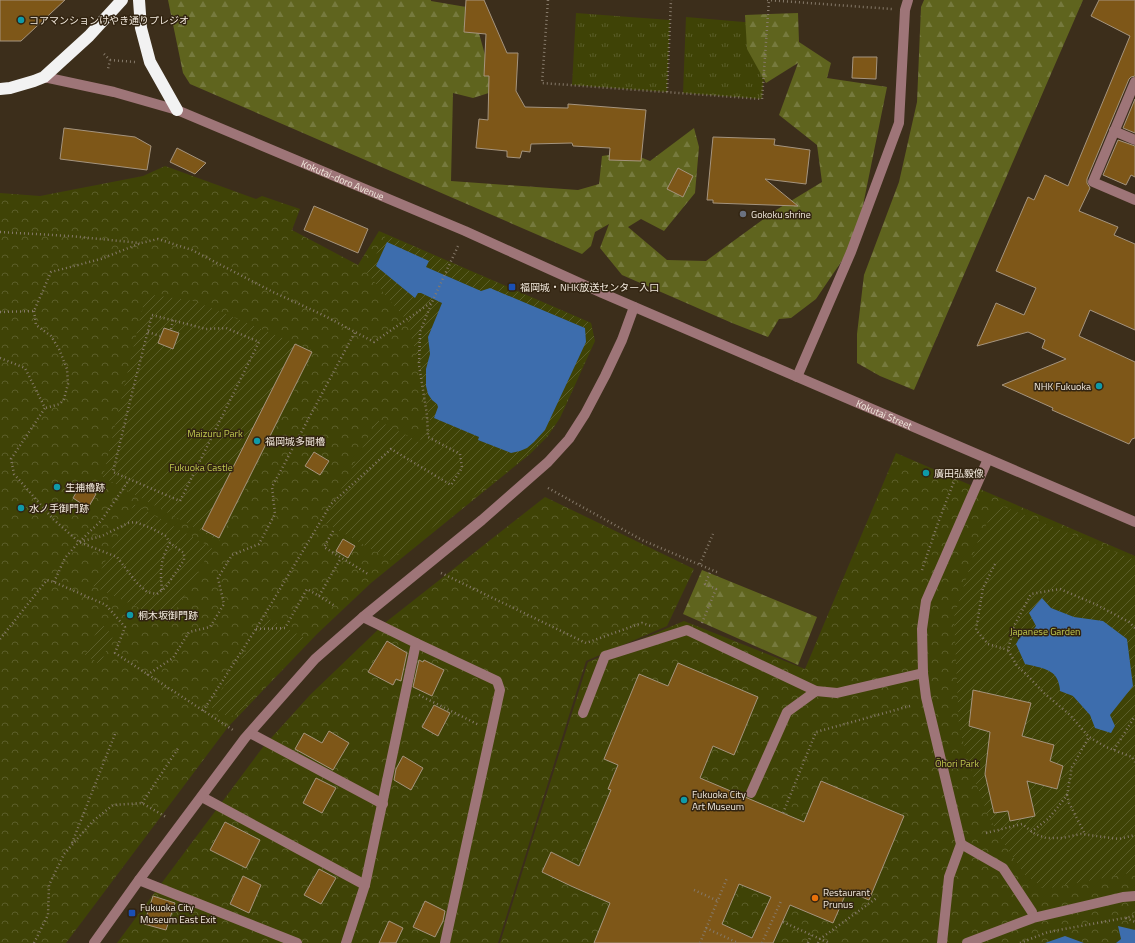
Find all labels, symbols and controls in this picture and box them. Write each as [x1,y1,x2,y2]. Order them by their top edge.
place label: コアマンションけやき通りプレジオ [29,13,189,28]
marker: コアマンションけやき通りプレジオ [16,15,26,25]
street label: Kokutai-doro Avenue [299,156,387,204]
place label: Gokoku shrine [751,207,811,222]
marker: Gokoku shrine [738,209,748,219]
place label: 福岡城・NHK放送センター入口 [520,280,659,295]
marker: 福岡城・NHK放送センター入口 [507,282,517,292]
place label: NHK Fukuoka [1034,379,1091,394]
marker: NHK Fukuoka [1094,381,1104,391]
street label: Kokutai Street [854,396,915,434]
park label: Maizuru Park [187,426,243,441]
place label: 福岡城多聞櫓 [265,434,325,449]
marker: 福岡城多聞櫓 [252,436,262,446]
park label: Fukuoka Castle [169,460,233,475]
place label: 廣田弘毅像 [934,466,984,481]
marker: 廣田弘毅像 [921,468,931,478]
place label: 生捕櫓跡 [65,480,105,495]
marker: 生捕櫓跡 [52,482,62,492]
place label: 水ノ手御門跡 [29,501,89,516]
marker: 水ノ手御門跡 [16,503,26,513]
place label: 桐木坂御門跡 [138,608,198,623]
marker: 桐木坂御門跡 [125,610,135,620]
park label: Japanese Garden [1010,624,1080,639]
park label: Ōhori Park [935,756,979,771]
place label: Fukuoka City Art Museum [692,787,746,814]
marker: Fukuoka City Art Museum [679,795,689,805]
place label: Restaurant Prunus [823,885,870,912]
marker: Restaurant Prunus [810,893,820,903]
place label: Fukuoka City Museum East Exit [140,900,216,927]
marker: Fukuoka City Museum East Exit [127,908,137,918]

